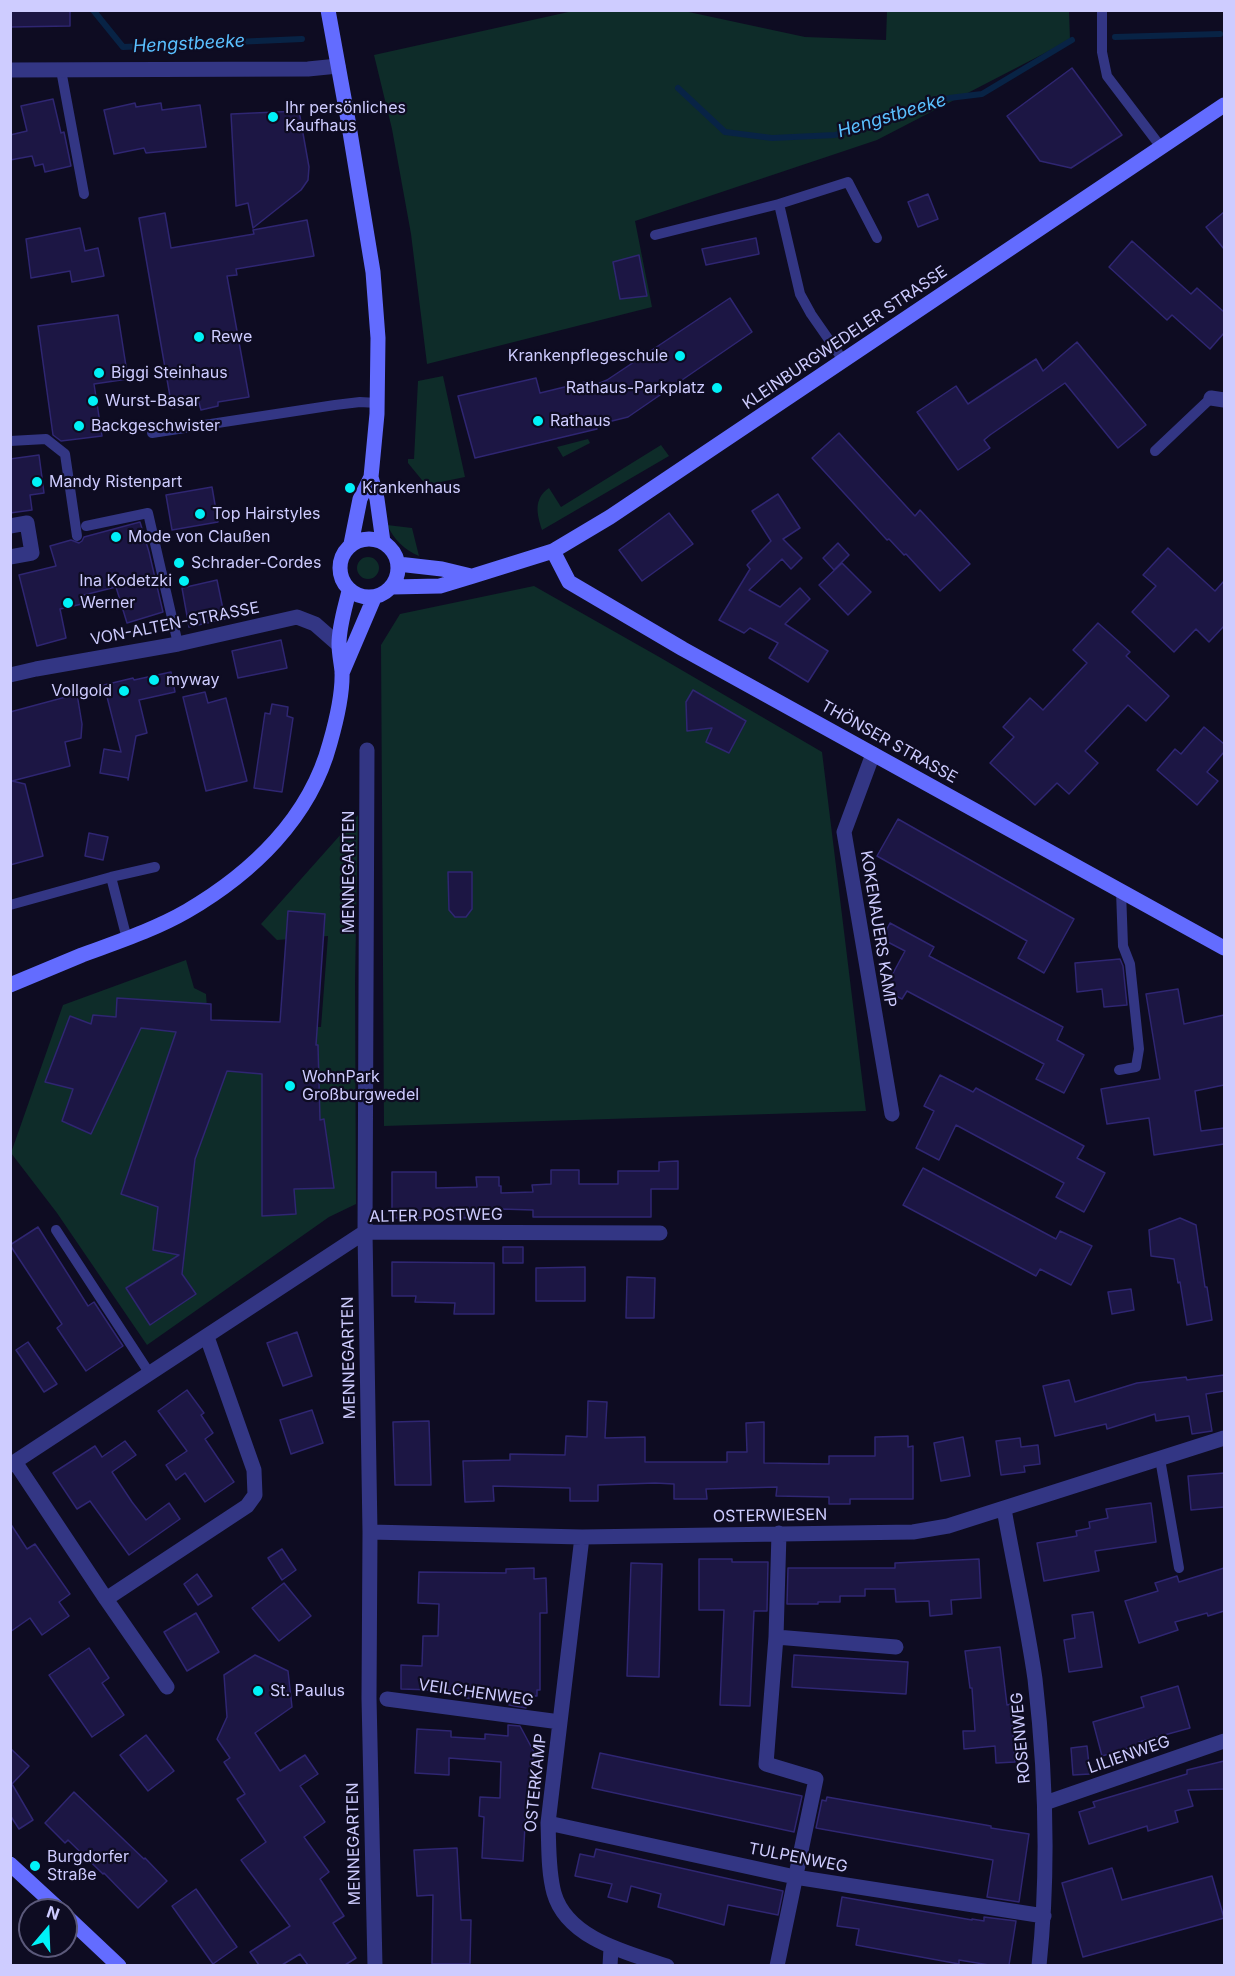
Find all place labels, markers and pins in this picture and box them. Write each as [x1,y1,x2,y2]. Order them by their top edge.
place label: Ihr persönliches Kaufhaus [285,98,406,136]
marker: Ihr persönliches Kaufhaus [266,110,280,124]
place label: Rewe [211,327,252,347]
marker: Rewe [192,330,206,344]
place label: Krankenpflegeschule [508,346,668,366]
marker: Krankenpflegeschule [673,349,687,363]
place label: Biggi Steinhaus [111,363,228,383]
marker: Biggi Steinhaus [92,366,106,380]
place label: Rathaus-Parkplatz [566,378,705,398]
marker: Rathaus-Parkplatz [710,381,724,395]
place label: Wurst-Basar [105,391,200,411]
marker: Wurst-Basar [86,394,100,408]
place label: Rathaus [550,411,611,431]
marker: Rathaus [531,414,545,428]
place label: Backgeschwister [91,416,220,436]
marker: Backgeschwister [72,419,86,433]
place label: Mandy Ristenpart [49,472,182,492]
marker: Mandy Ristenpart [30,475,44,489]
place label: Krankenhaus [362,478,461,498]
marker: Krankenhaus [343,481,357,495]
place label: Top Hairstyles [212,504,320,524]
marker: Top Hairstyles [193,507,207,521]
place label: Mode von Claußen [128,527,271,547]
marker: Mode von Claußen [109,530,123,544]
place label: Schrader-Cordes [191,553,321,573]
marker: Schrader-Cordes [172,556,186,570]
place label: Ina Kodetzki [79,571,172,591]
marker: Ina Kodetzki [177,574,191,588]
place label: Werner [80,593,135,613]
marker: Werner [61,596,75,610]
place label: myway [166,670,220,690]
marker: myway [147,673,161,687]
place label: Vollgold [51,681,112,701]
marker: Vollgold [117,684,131,698]
place label: WohnPark Großburgwedel [302,1067,419,1105]
marker: WohnPark Großburgwedel [283,1079,297,1093]
place label: St. Paulus [270,1681,345,1701]
marker: St. Paulus [251,1684,265,1698]
place label: Burgdorfer Straße [47,1847,129,1885]
marker: Burgdorfer Straße [28,1859,42,1873]

